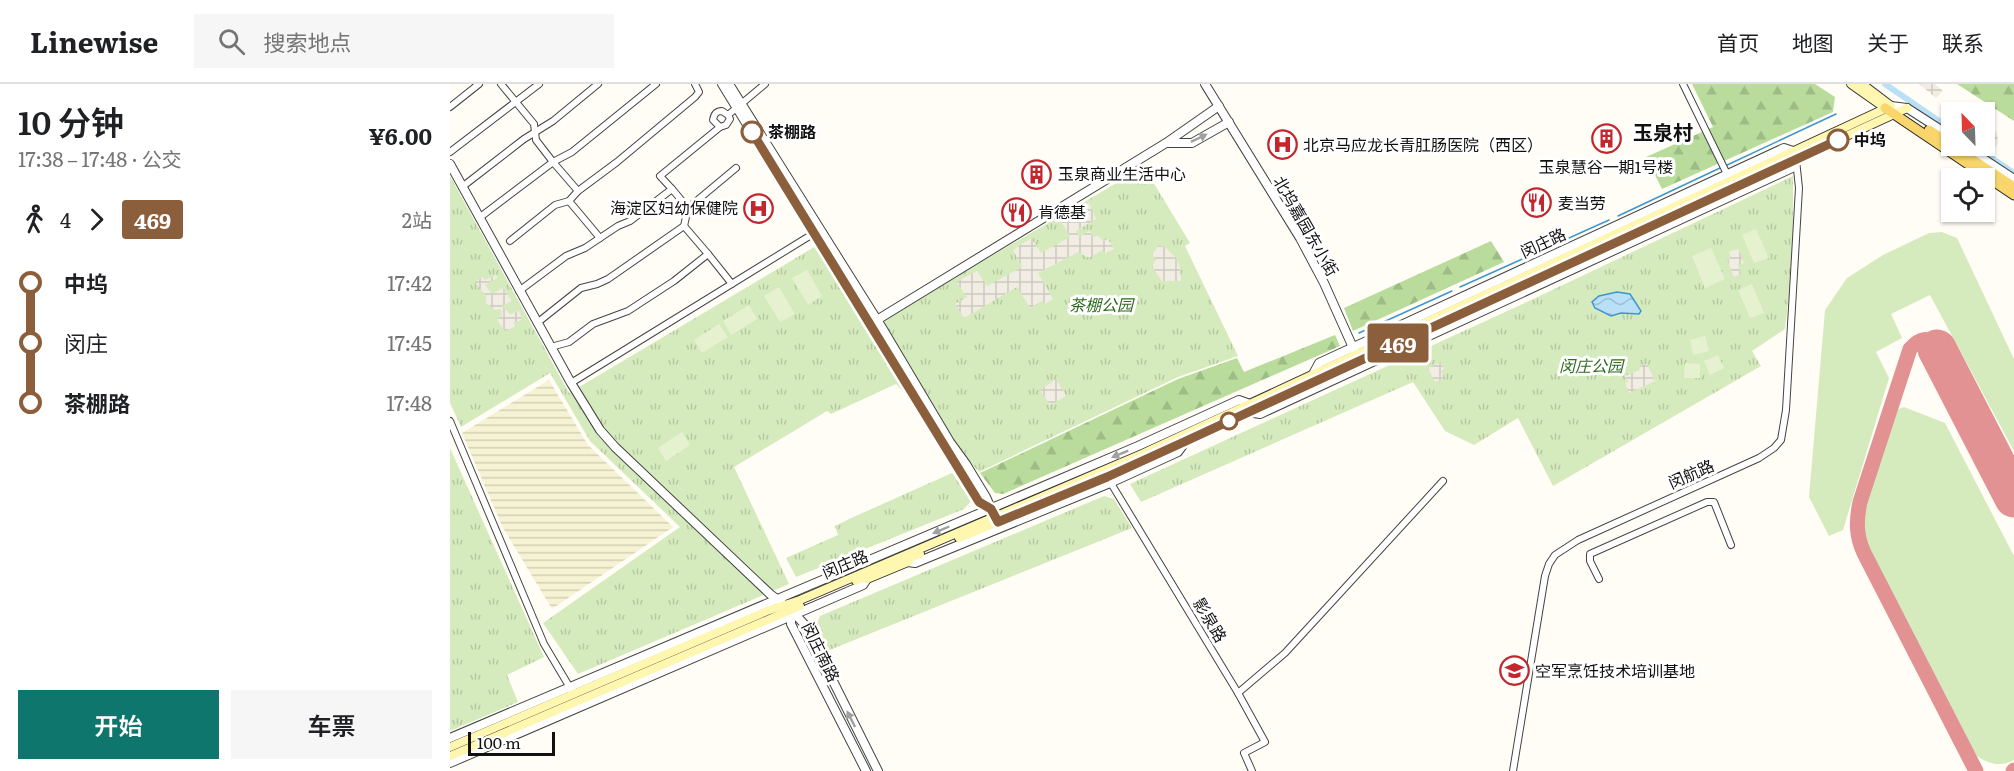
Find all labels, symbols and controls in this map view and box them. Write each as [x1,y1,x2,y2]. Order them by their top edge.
search box [194,14,614,68]
text: Linewise [30,20,158,62]
icon: search [215,25,248,58]
text: 搜索地点 [263,25,351,58]
text: 首页 [1717,26,1759,57]
text: 地图 [1792,26,1834,57]
text: 关于 [1867,26,1909,57]
text: 联系 [1942,26,1984,57]
text: 10 分钟 [18,96,124,145]
north arrow [1941,102,1995,156]
map controls [1941,102,1995,222]
district label: 玉泉村 [1633,116,1693,146]
text: ¥6.00 [368,119,432,152]
place label: 茶棚路 [768,119,816,143]
marker: 茶棚路 [741,121,763,143]
building icon: 玉泉慧谷一期1号楼 [1590,123,1622,155]
place label: 中坞 [1854,127,1886,151]
hospital icon: 北京马应龙长青肛肠医院（西区） [1266,129,1298,161]
marker: 中坞 [1827,129,1849,151]
place label: 北京马应龙长青肛肠医院（西区） [1303,132,1543,156]
one-way arrow [1190,134,1208,144]
text: 17:38 – 17:48 · 公交 [18,143,182,173]
place label: 玉泉慧谷一期1号楼 [1539,154,1673,178]
building icon: 玉泉商业生活中心 [1021,158,1053,190]
place label: 玉泉商业生活中心 [1058,161,1186,185]
button: locate [1941,168,1995,222]
street label: 北坞嘉园东小街 [1268,171,1345,280]
restaurant icon: 麦当劳 [1521,187,1553,219]
place label: 麦当劳 [1558,190,1606,214]
hospital icon: 海淀区妇幼保健院 [743,192,775,224]
place label: 海淀区妇幼保健院 [610,195,738,219]
restaurant icon: 肯德基 [1001,196,1033,228]
place label: 肯德基 [1038,199,1086,223]
icon: walk [18,203,51,236]
icon: forward [80,203,113,236]
text: 4 [60,204,71,234]
text: 469 [134,204,171,235]
text: 2站 [402,204,432,234]
street label: 闵庄路 [1516,221,1569,263]
text: 中坞 [64,266,108,299]
text: 17:42 [387,267,432,297]
park label: 茶棚公园 [1069,292,1135,316]
line badge: 469 [1364,324,1432,362]
text: 闵庄 [64,326,108,359]
text: 17:45 [387,327,432,357]
text: 469 [1380,328,1416,359]
park label: 闵庄公园 [1559,353,1625,377]
text: 茶棚路 [64,386,130,419]
text: 17:48 [386,387,432,417]
unlabelled marker [1220,412,1238,430]
one-way arrow [1111,449,1129,459]
street label: 闵航路 [1664,452,1717,494]
one-way arrow [932,526,950,536]
street label: 闵庄路 [818,543,871,584]
street label: 影泉路 [1188,593,1234,646]
street label: 闵庄南路 [797,618,847,686]
school or university icon: 空军烹饪技术培训基地 [1498,655,1530,687]
place label: 空军烹饪技术培训基地 [1535,658,1695,682]
button: 开始 [18,690,219,759]
button: 车票 [231,690,432,759]
one-way arrow [846,710,856,727]
scale bar [468,729,555,756]
text: 100 m [477,730,521,754]

